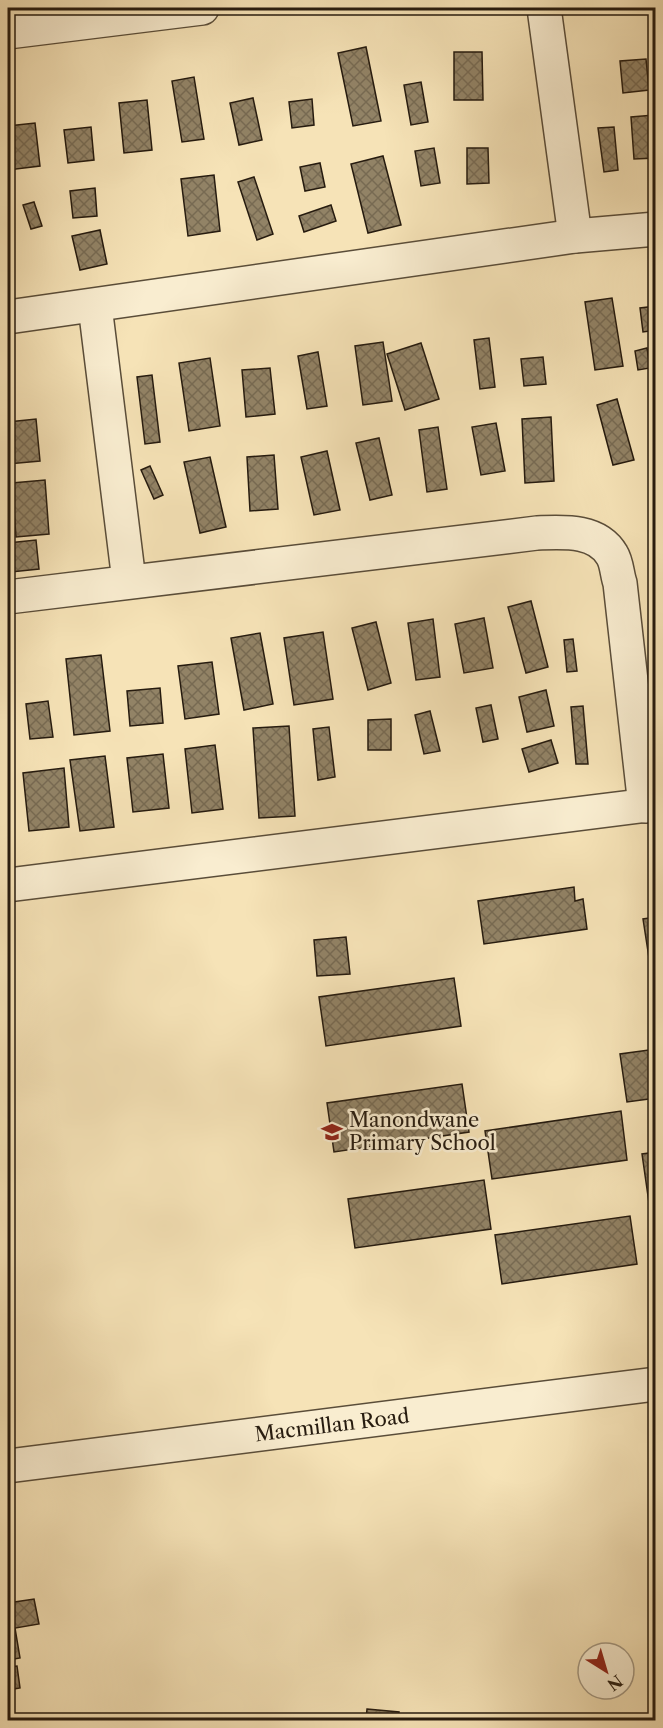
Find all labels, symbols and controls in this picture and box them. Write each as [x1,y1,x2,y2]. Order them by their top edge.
place label: Manondwane Primary School [349,1108,496,1155]
school or university icon: Manondwane Primary School [320,1120,344,1144]
street label: Macmillan Road [253,1404,411,1446]
north arrow [576,1641,636,1701]
text: N [603,1671,627,1695]

